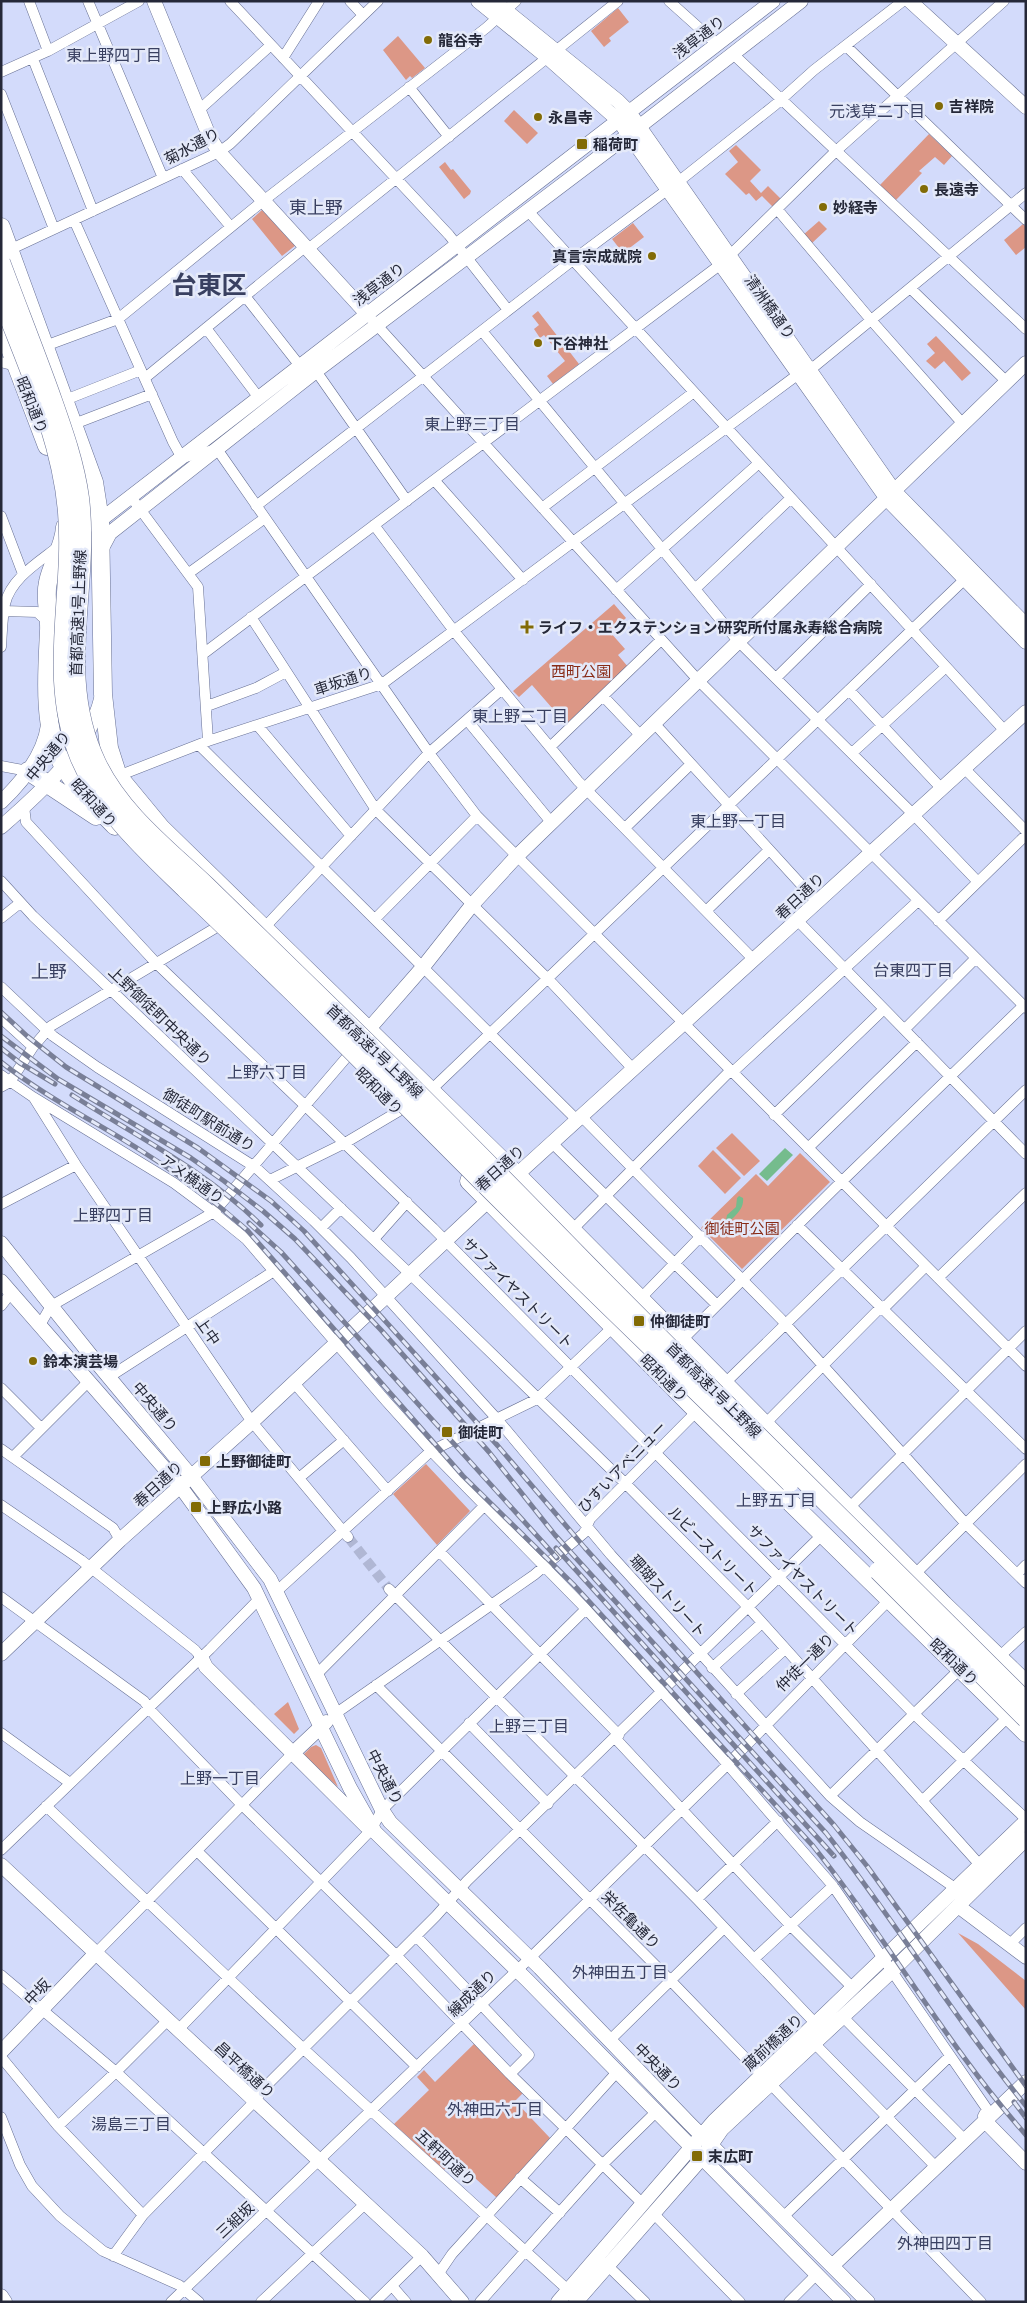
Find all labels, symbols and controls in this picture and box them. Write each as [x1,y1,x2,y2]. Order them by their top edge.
street label: 浅草通り [669,11,729,63]
place label: 龍谷寺 [438,30,483,51]
marker: 龍谷寺 [422,34,434,46]
district label: 東上野四丁目 [66,44,162,66]
place label: 吉祥院 [949,96,994,117]
district label: 元浅草二丁目 [829,100,925,122]
marker: 吉祥院 [933,100,945,112]
place label: 永昌寺 [548,107,593,128]
marker: 永昌寺 [532,111,544,123]
street label: 菊水通り [161,123,223,169]
place label: 稲荷町 [593,134,638,155]
marker: 稲荷町 [575,137,589,151]
place label: 長遠寺 [934,179,979,200]
marker: 長遠寺 [918,183,930,195]
district label: 東上野 [289,195,343,220]
place label: 妙経寺 [833,197,878,218]
marker: 妙経寺 [817,201,829,213]
place label: 真言宗成就院 [552,246,642,267]
marker: 真言宗成就院 [646,250,658,262]
street label: 浅草通り [349,258,409,310]
district label: 台東区 [171,268,247,302]
street label: 清洲橋通り [740,270,800,344]
place label: 下谷神社 [548,333,608,354]
marker: 下谷神社 [532,337,544,349]
street label: 昭和通り [11,373,53,437]
district label: 東上野三丁目 [424,413,520,435]
street label: 首都高速1号上野線 [65,549,91,677]
place label: ライフ・エクステンション研究所付属永寿総合病院 [538,617,883,638]
marker: ライフ・エクステンション研究所付属永寿総合病院 [520,620,534,634]
park label: 西町公園 [551,661,611,682]
street label: 車坂通り [311,662,375,700]
district label: 東上野二丁目 [472,705,568,727]
street label: 中央通り [21,726,75,786]
street label: 昭和通り [66,774,122,832]
district label: 東上野一丁目 [690,810,786,832]
street label: 春日通り [771,868,829,924]
district label: 上野 [31,959,67,984]
district label: 台東四丁目 [873,959,953,981]
street label: 上野御徒町中央通り [104,962,216,1070]
street label: 首都高速1号上野線 [322,999,428,1103]
district label: 上野六丁目 [227,1061,307,1083]
street label: 昭和通り [350,1062,408,1120]
street label: 御徒町駅前通り [159,1083,259,1157]
street label: 春日通り [471,1140,529,1196]
street label: アメ横通り [156,1149,228,1209]
district label: 上野四丁目 [73,1204,153,1226]
park label: 御徒町公園 [704,1218,780,1239]
street label: サファイヤストリート [458,1233,578,1353]
place label: 仲御徒町 [650,1311,710,1332]
street label: 上中 [191,1313,225,1349]
marker: 仲御徒町 [632,1314,646,1328]
street label: 首都高速1号上野線 [662,1338,766,1442]
street label: 昭和通り [635,1349,693,1407]
place label: 鈴本演芸場 [43,1351,118,1372]
marker: 鈴本演芸場 [27,1355,39,1367]
street label: 中央通り [128,1377,182,1437]
street label: ひすいアベニュー [573,1417,671,1517]
place label: 御徒町 [458,1422,503,1443]
marker: 御徒町 [440,1425,454,1439]
place label: 上野御徒町 [216,1451,291,1472]
marker: 上野御徒町 [198,1454,212,1468]
street label: 春日通り [129,1456,187,1512]
district label: 上野五丁目 [736,1489,816,1511]
place label: 上野広小路 [207,1497,282,1518]
marker: 上野広小路 [189,1500,203,1514]
street label: ルビーストリート [663,1501,763,1601]
street label: サファイヤストリート [743,1520,863,1640]
street label: 珊瑚ストリート [625,1550,711,1642]
street label: 仲徒一通り [771,1628,839,1696]
street label: 昭和通り [925,1634,983,1690]
district label: 上野三丁目 [489,1715,569,1737]
street label: 中央通り [362,1745,408,1809]
district label: 上野一丁目 [180,1767,260,1789]
street label: 栄佐亀通り [597,1886,665,1954]
district label: 外神田五丁目 [572,1961,668,1983]
street label: 練成通り [443,1965,501,2021]
street label: 中坂 [19,1974,55,2010]
street label: 蔵前橋通り [738,2009,808,2075]
street label: 昌平橋通り [210,2037,280,2103]
street label: 中央通り [630,2038,686,2096]
district label: 外神田六丁目 [447,2098,543,2120]
district label: 湯島三丁目 [91,2113,171,2135]
street label: 五軒町通り [411,2125,481,2191]
place label: 末広町 [708,2146,753,2167]
marker: 末広町 [690,2149,704,2163]
street label: 三組坂 [211,2197,259,2243]
district label: 外神田四丁目 [897,2232,993,2254]

